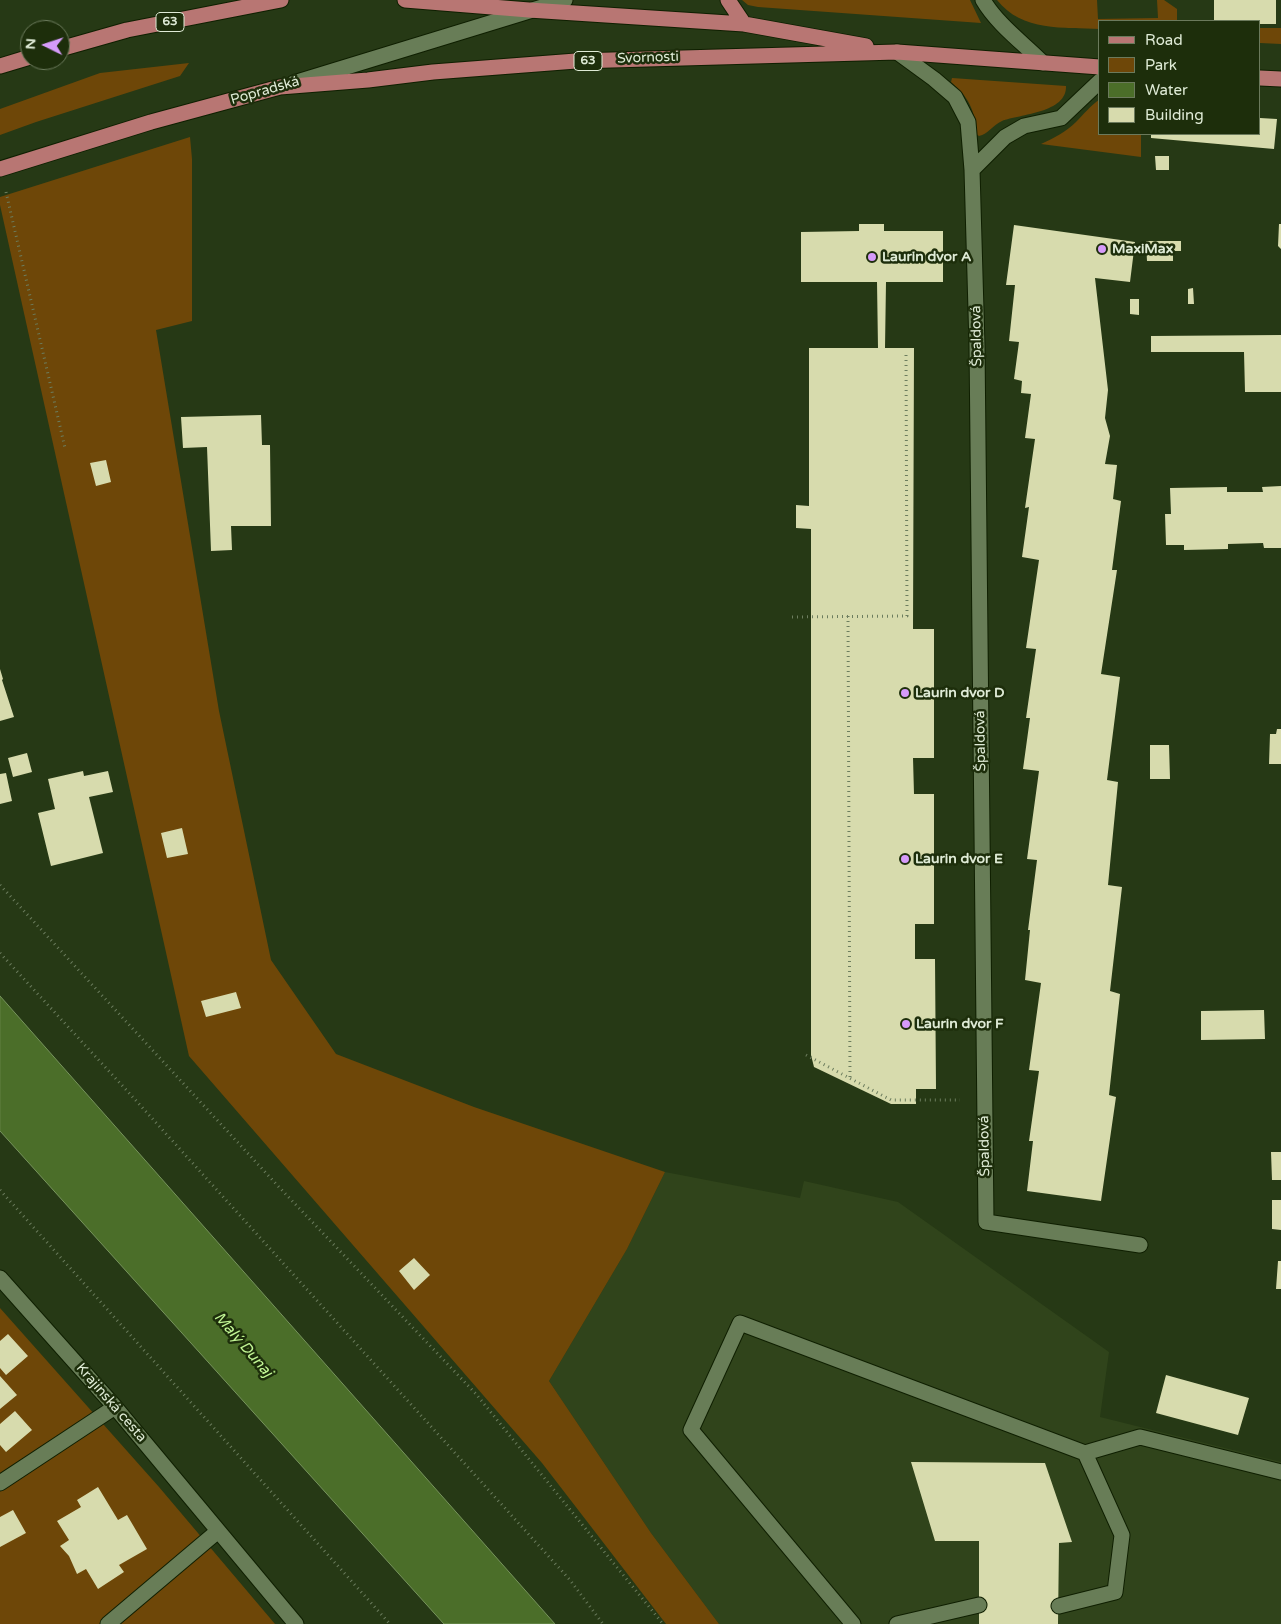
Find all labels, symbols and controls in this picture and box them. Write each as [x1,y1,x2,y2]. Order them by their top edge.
road number: 63 [156,13,184,32]
north arrow [20,20,70,70]
legend [1098,20,1261,135]
text: Road [1145,31,1183,49]
text: N [22,38,39,50]
street label: Svornosti [617,49,679,67]
road number: 63 [574,51,602,70]
text: Park [1145,56,1177,74]
street label: Popradská [229,73,301,109]
text: Water [1145,81,1188,99]
text: Building [1145,106,1204,124]
place label: MaxiMax [1112,241,1173,257]
marker: MaxiMax [1096,243,1108,255]
place label: Laurin dvor A [882,249,972,265]
marker: Laurin dvor A [866,251,878,263]
street label: Špaldová [968,305,986,367]
place label: Laurin dvor D [915,685,1005,701]
marker: Laurin dvor D [899,687,911,699]
street label: Špaldová [972,710,990,772]
place label: Laurin dvor E [915,851,1003,867]
marker: Laurin dvor E [899,853,911,865]
place label: Laurin dvor F [916,1016,1004,1032]
marker: Laurin dvor F [900,1018,912,1030]
street label: Špaldová [976,1115,994,1177]
water label: Malý Dunaj [210,1309,276,1381]
street label: Krajinská cesta [72,1360,150,1446]

